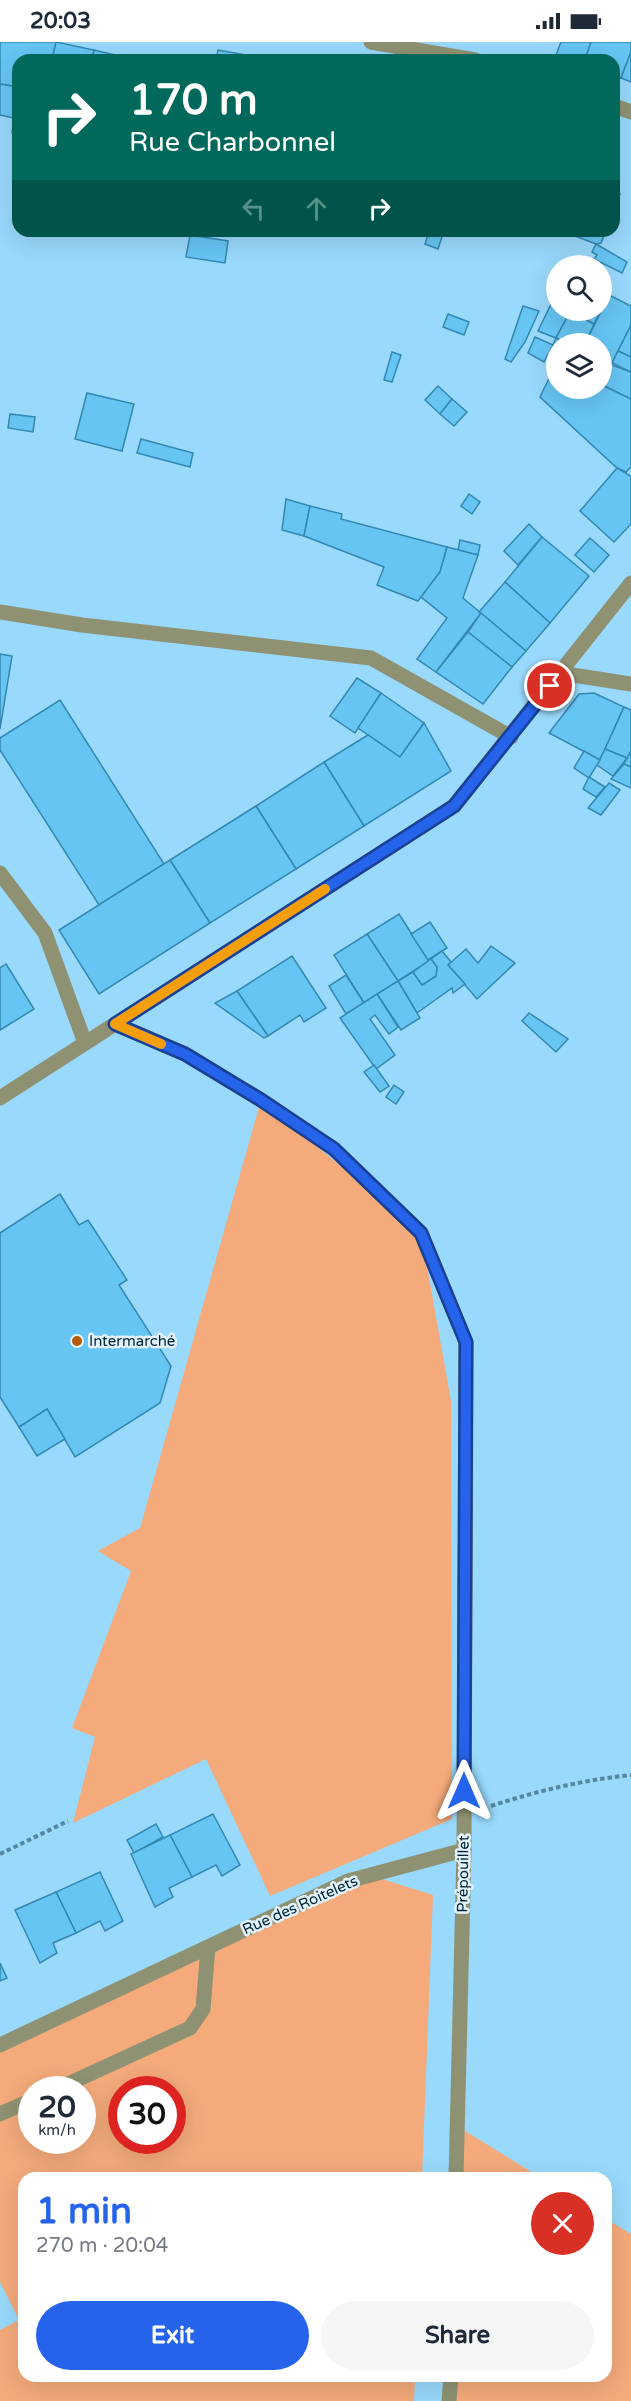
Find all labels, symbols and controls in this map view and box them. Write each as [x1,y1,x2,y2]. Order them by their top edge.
text: 20:03 [30,8,91,34]
text: 170 m [129,75,258,126]
icon: right [30,78,108,156]
text: Rue Charbonnel [129,126,336,159]
icon: left [237,192,270,225]
icon: ahead [300,192,333,225]
icon: right [363,192,396,225]
map controls [546,255,612,399]
button: search [546,255,612,321]
button: layers [546,333,612,399]
pin [524,660,575,711]
icon: arrive [533,669,566,702]
place label: Intermarché [89,1332,175,1350]
marker: Intermarché [70,1334,84,1348]
position arrow [432,1759,496,1823]
street label: Prépouillet [453,1835,473,1913]
street label: Rue des Roitelets [240,1872,360,1938]
speed limit sign: 30 [108,2076,186,2154]
text: 20 [38,2089,76,2126]
text: km/h [38,2121,76,2139]
text: 1 min [36,2190,132,2233]
button: close [531,2192,594,2255]
text: 270 m · 20:04 [36,2234,168,2258]
button: Exit [36,2301,309,2370]
button: Share [321,2301,594,2370]

